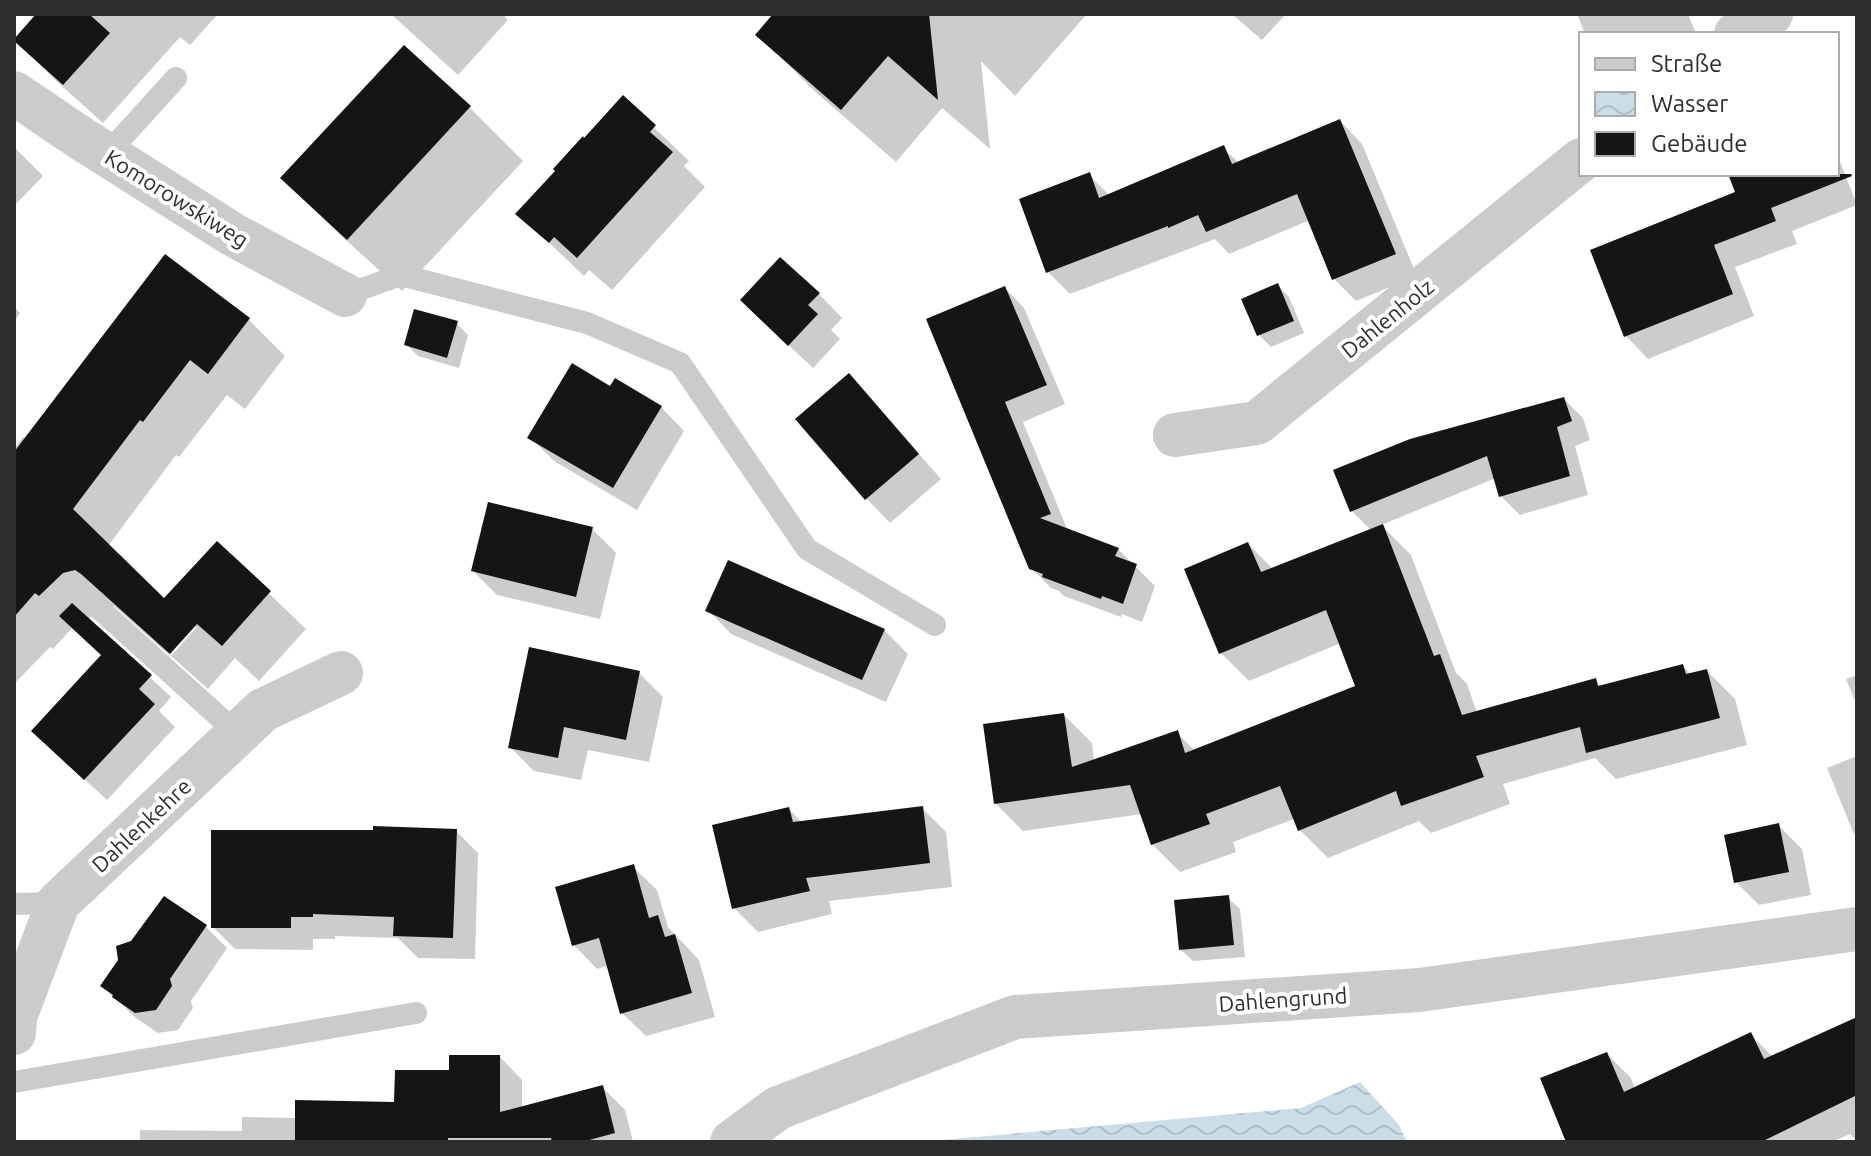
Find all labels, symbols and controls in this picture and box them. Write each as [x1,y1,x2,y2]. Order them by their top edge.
legend [1579,32,1839,176]
text: Straße [1651,50,1722,77]
text: Wasser [1651,90,1728,117]
text: Gebäude [1651,130,1748,157]
street label: Komorowskiweg [101,144,253,252]
street label: Dahlenholz [1336,273,1438,363]
street label: Dahlenkehre [86,773,196,877]
street label: Dahlengrund [1218,982,1348,1016]

